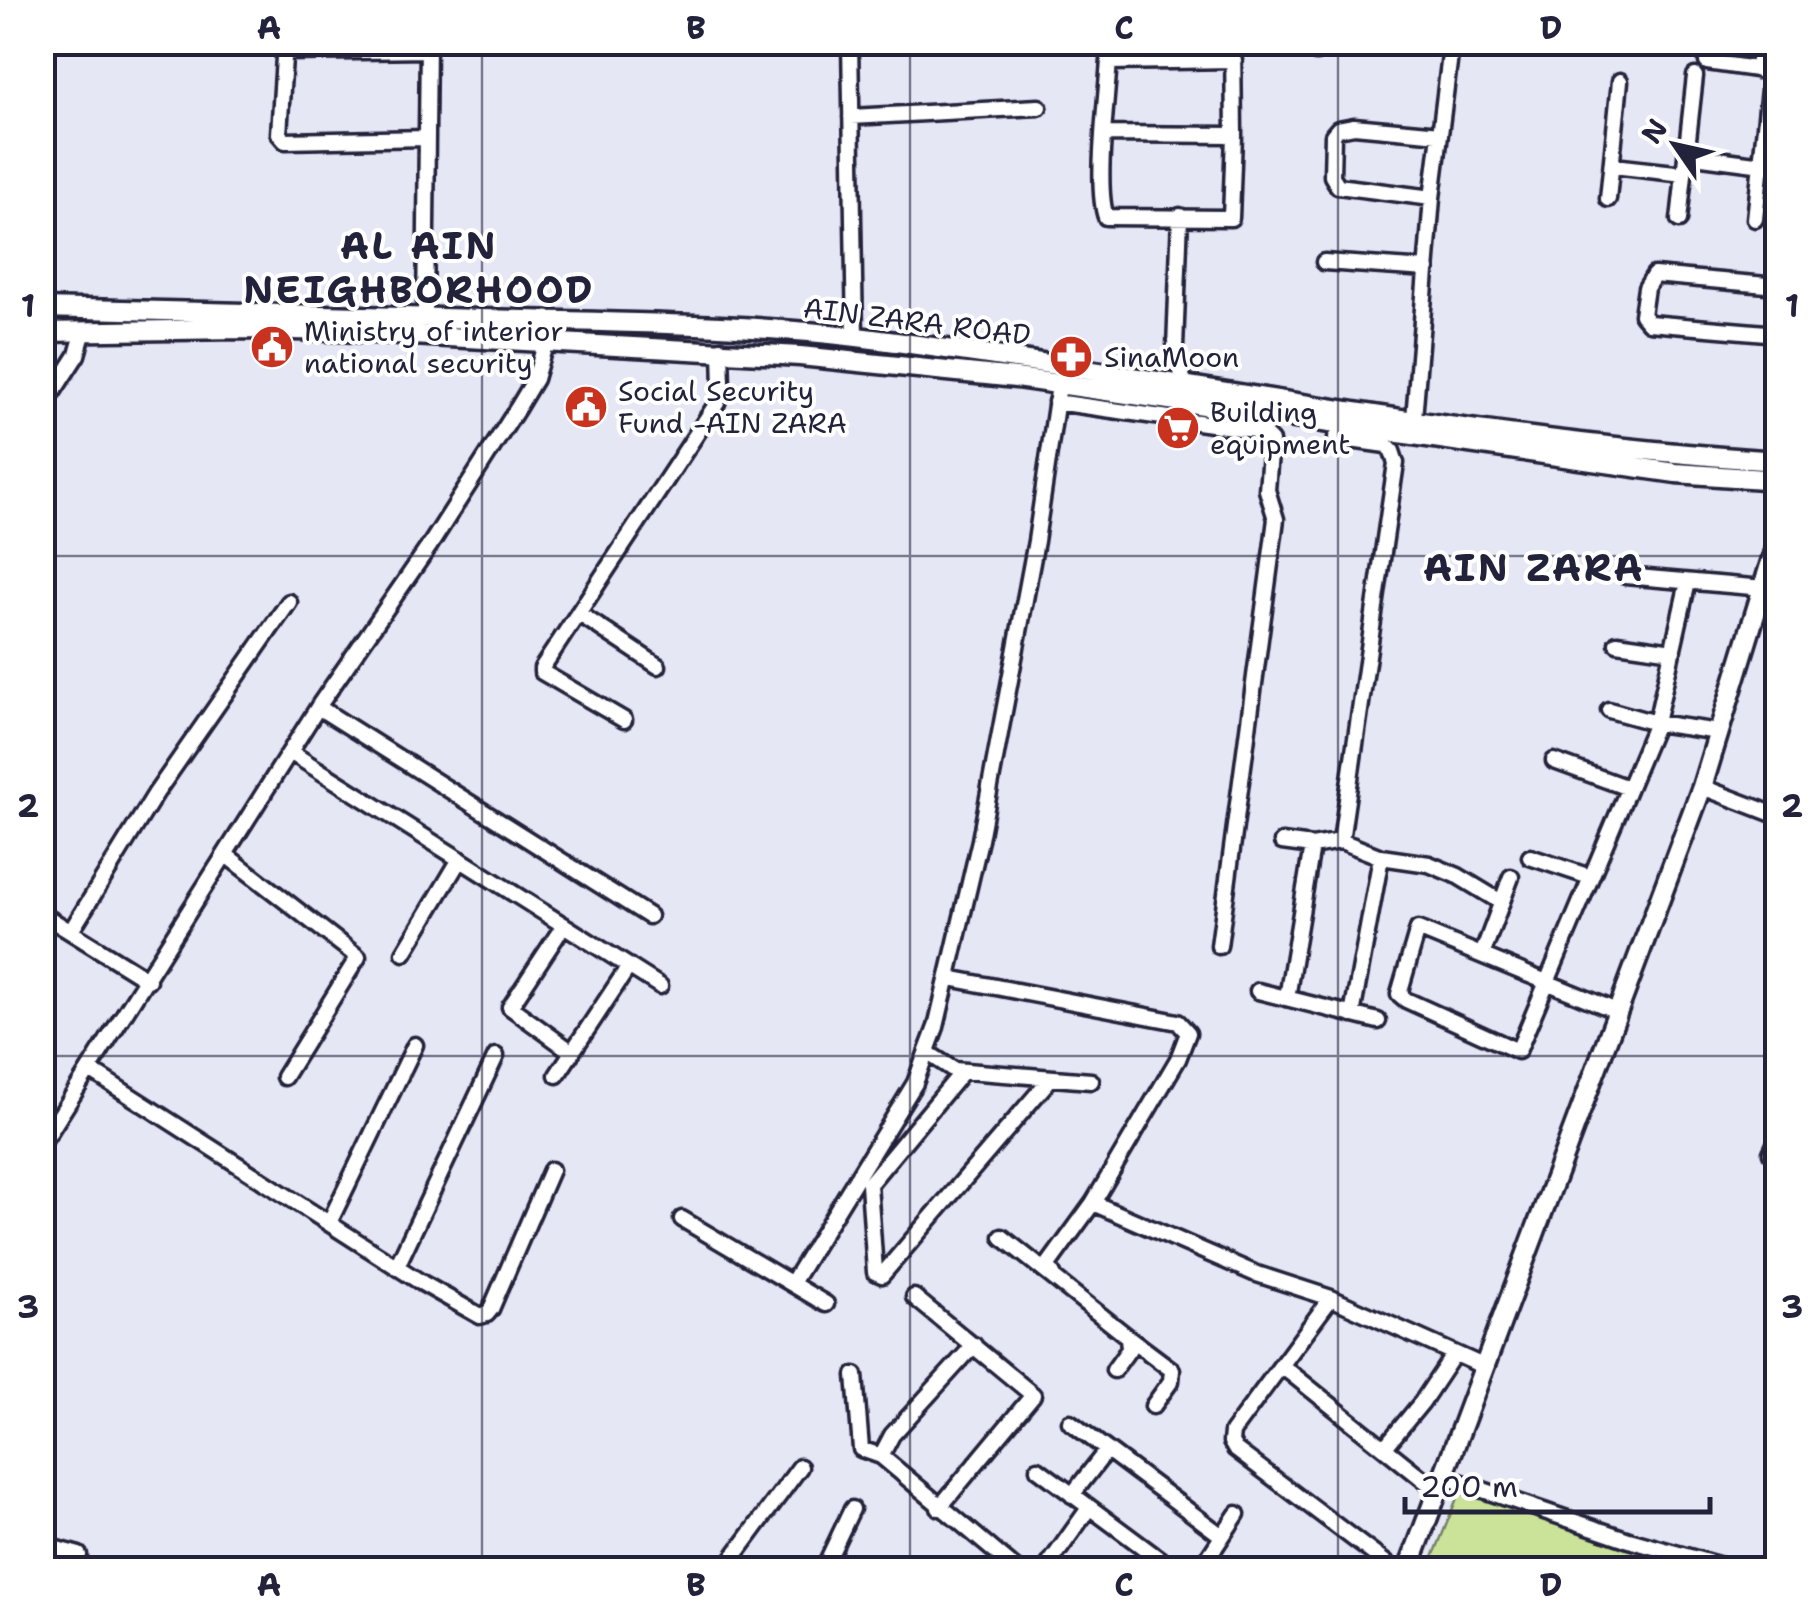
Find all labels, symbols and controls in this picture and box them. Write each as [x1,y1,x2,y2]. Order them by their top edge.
text: A [257,6,281,49]
text: B [686,6,706,49]
text: C [1114,6,1134,49]
text: D [1540,6,1562,49]
north arrow [1625,95,1725,195]
text: N [1632,111,1676,151]
district label: AL AIN NEIGHBORHOOD [243,220,595,315]
text: 1 [21,284,35,327]
text: 1 [1785,284,1799,327]
street label: AIN ZARA ROAD [801,288,1033,354]
place label: Ministry of interior national security [304,312,563,382]
public building icon: Ministry of interior national security [249,324,295,370]
pharmacy icon: SinaMoon [1048,334,1094,380]
place label: SinaMoon [1104,338,1239,376]
place label: Social Security Fund -AIN ZARA [618,372,847,442]
public building icon: Social Security Fund -AIN ZARA [563,384,609,430]
place label: Building equipment [1210,393,1350,463]
supermarket icon: Building equipment [1155,405,1201,451]
district label: AIN ZARA [1423,542,1645,593]
text: 2 [17,784,39,827]
text: 2 [1781,784,1803,827]
text: 3 [17,1285,39,1328]
text: 3 [1781,1285,1803,1328]
scale bar [1405,1452,1710,1514]
text: 200 m [1420,1466,1518,1507]
text: A [257,1563,281,1606]
text: B [686,1563,706,1606]
text: C [1114,1563,1134,1606]
text: D [1540,1563,1562,1606]

